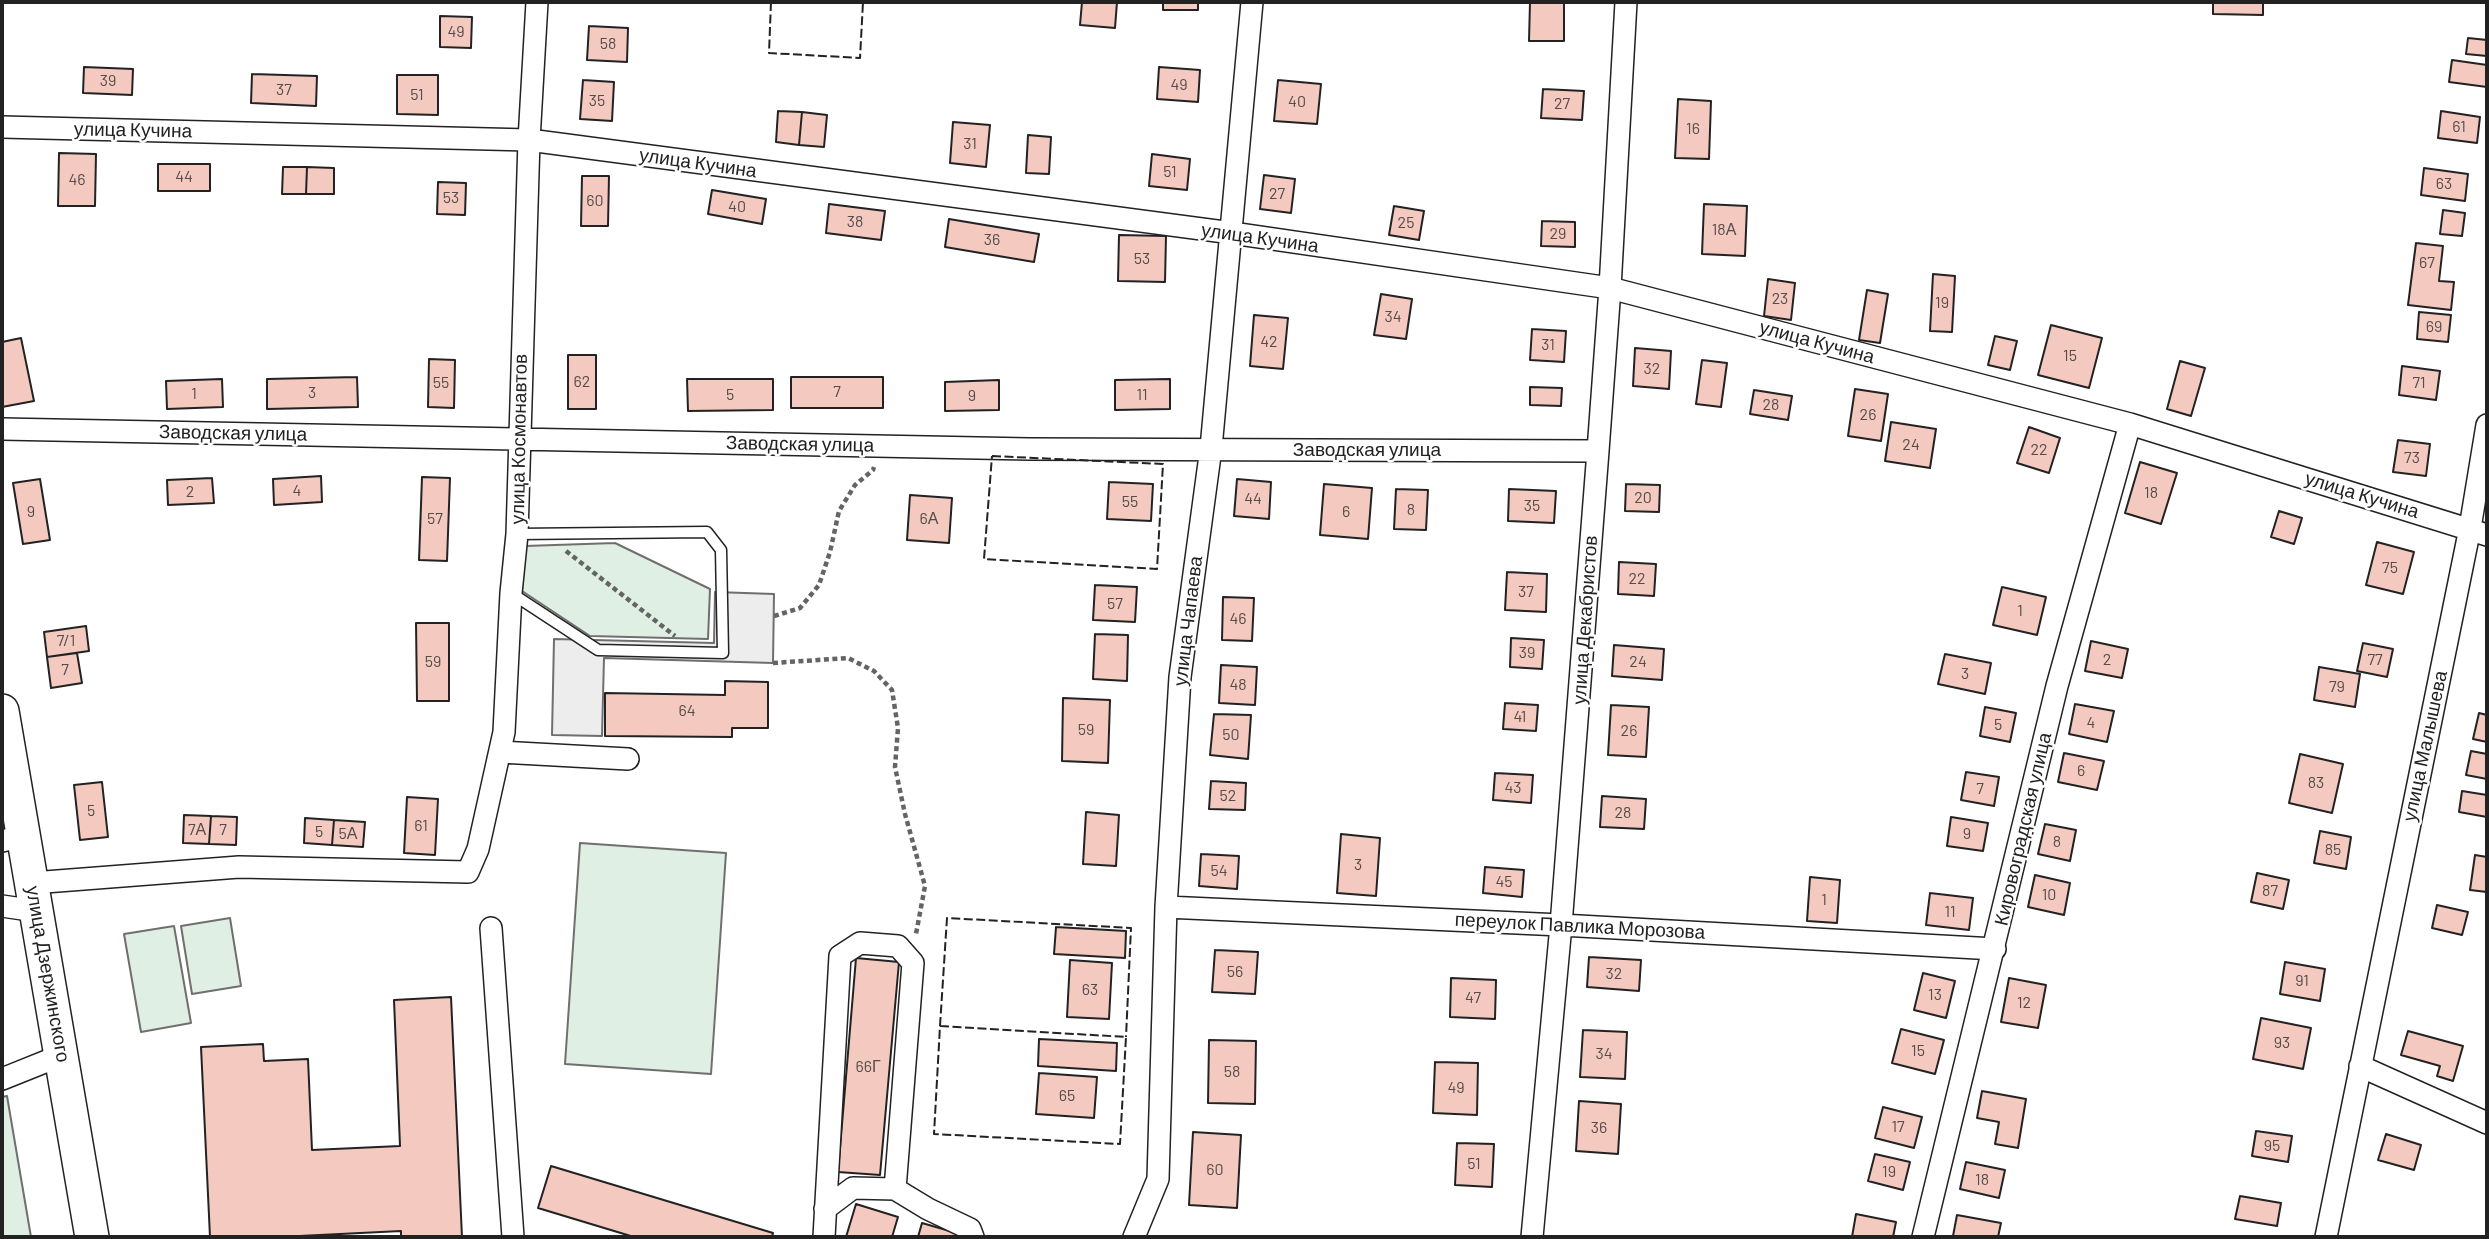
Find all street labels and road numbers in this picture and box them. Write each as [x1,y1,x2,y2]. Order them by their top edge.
street label: улица Кучина [74,118,192,142]
street label: улица Кучина [638,143,758,183]
street label: улица Кучина [1200,218,1320,258]
street label: улица Кучина [1757,316,1877,368]
street label: улица Космонавтов [506,353,532,525]
street label: Заводская улица [159,420,307,446]
street label: Заводская улица [726,431,874,457]
street label: Заводская улица [1293,439,1441,461]
street label: улица Кучина [2302,467,2422,523]
street label: улица Декабристов [1568,535,1602,705]
street label: улица Чапаева [1169,555,1207,687]
street label: улица Малышева [2398,668,2452,824]
street label: Кировоградская улица [1990,730,2056,928]
street label: улица Дзержинского [21,884,75,1064]
street label: переулок Павлика Морозова [1454,908,1706,944]

